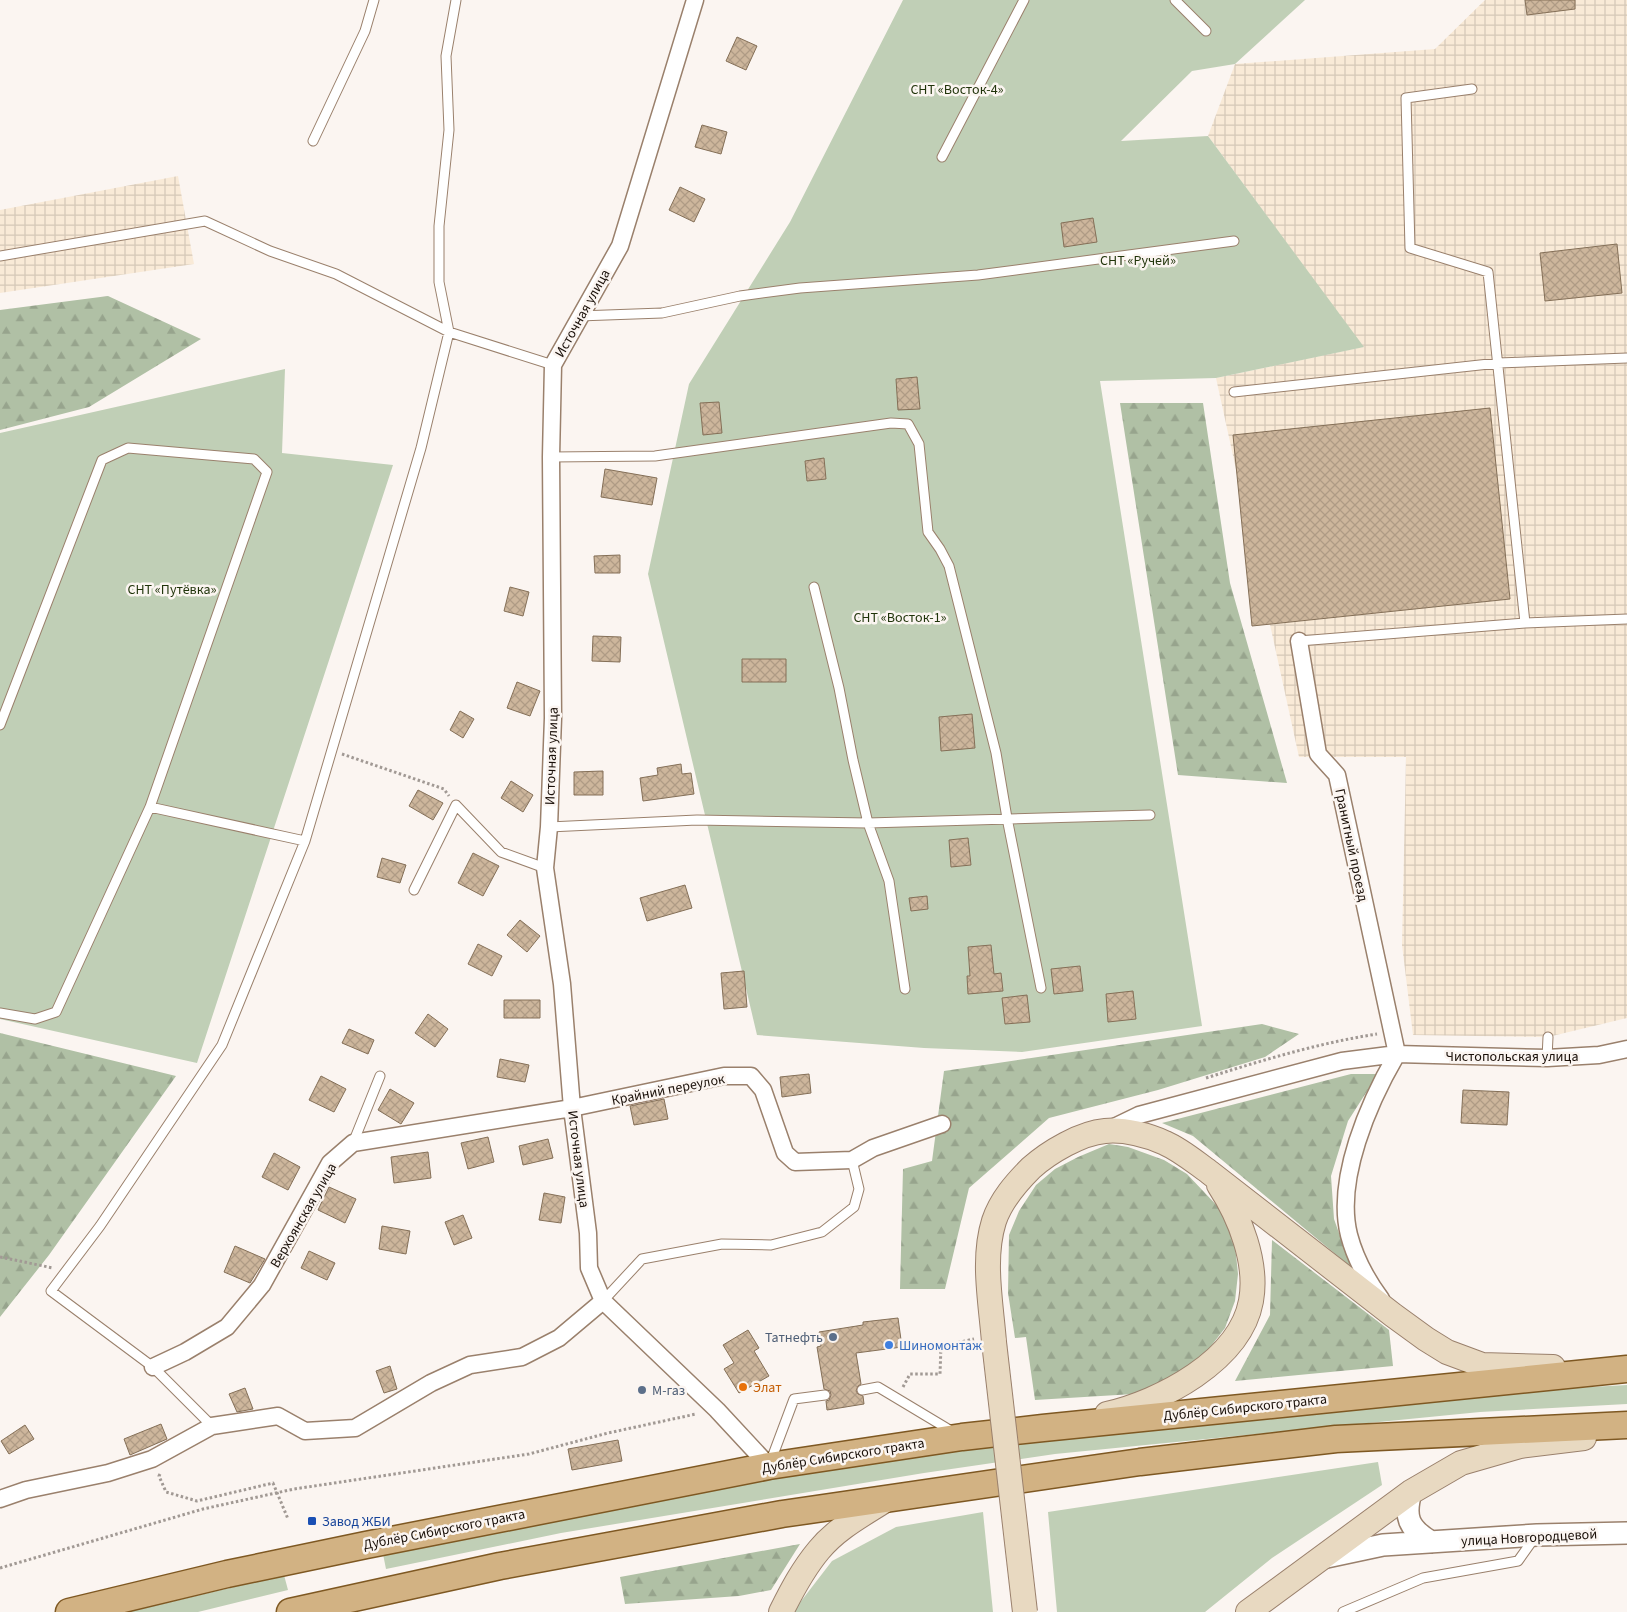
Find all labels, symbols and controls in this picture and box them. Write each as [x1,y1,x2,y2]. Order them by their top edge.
park label: СНТ «Восток-4» [910,80,1004,100]
park label: СНТ «Ручей» [1100,251,1176,271]
street label: Источная улица [550,266,615,361]
park label: СНТ «Путёвка» [127,580,217,600]
park label: СНТ «Восток-1» [853,608,947,628]
street label: Источная улица [540,707,564,805]
street label: Гранитный проезд [1329,787,1373,904]
street label: Чистопольская улица [1446,1047,1578,1067]
street label: Крайний переулок [610,1069,727,1111]
street label: Источная улица [562,1109,594,1209]
street label: Верхоянская улица [266,1159,342,1272]
place label: Татнефть [765,1328,823,1348]
marker: Татнефть [827,1331,839,1343]
place label: Шиномонтаж [899,1336,982,1356]
marker: Шиномонтаж [883,1339,895,1351]
place label: Элат [753,1378,782,1398]
place label: М-газ [652,1381,685,1401]
marker: Элат [737,1381,749,1393]
marker: М-газ [636,1384,648,1396]
street label: Дублёр Сибирского тракта [1162,1389,1328,1427]
street label: Дублёр Сибирского тракта [760,1433,926,1479]
street label: Дублёр Сибирского тракта [362,1504,527,1555]
place label: Завод ЖБИ [322,1512,391,1532]
marker: Завод ЖБИ [306,1515,318,1527]
street label: улица Новгородцевой [1460,1524,1598,1552]

